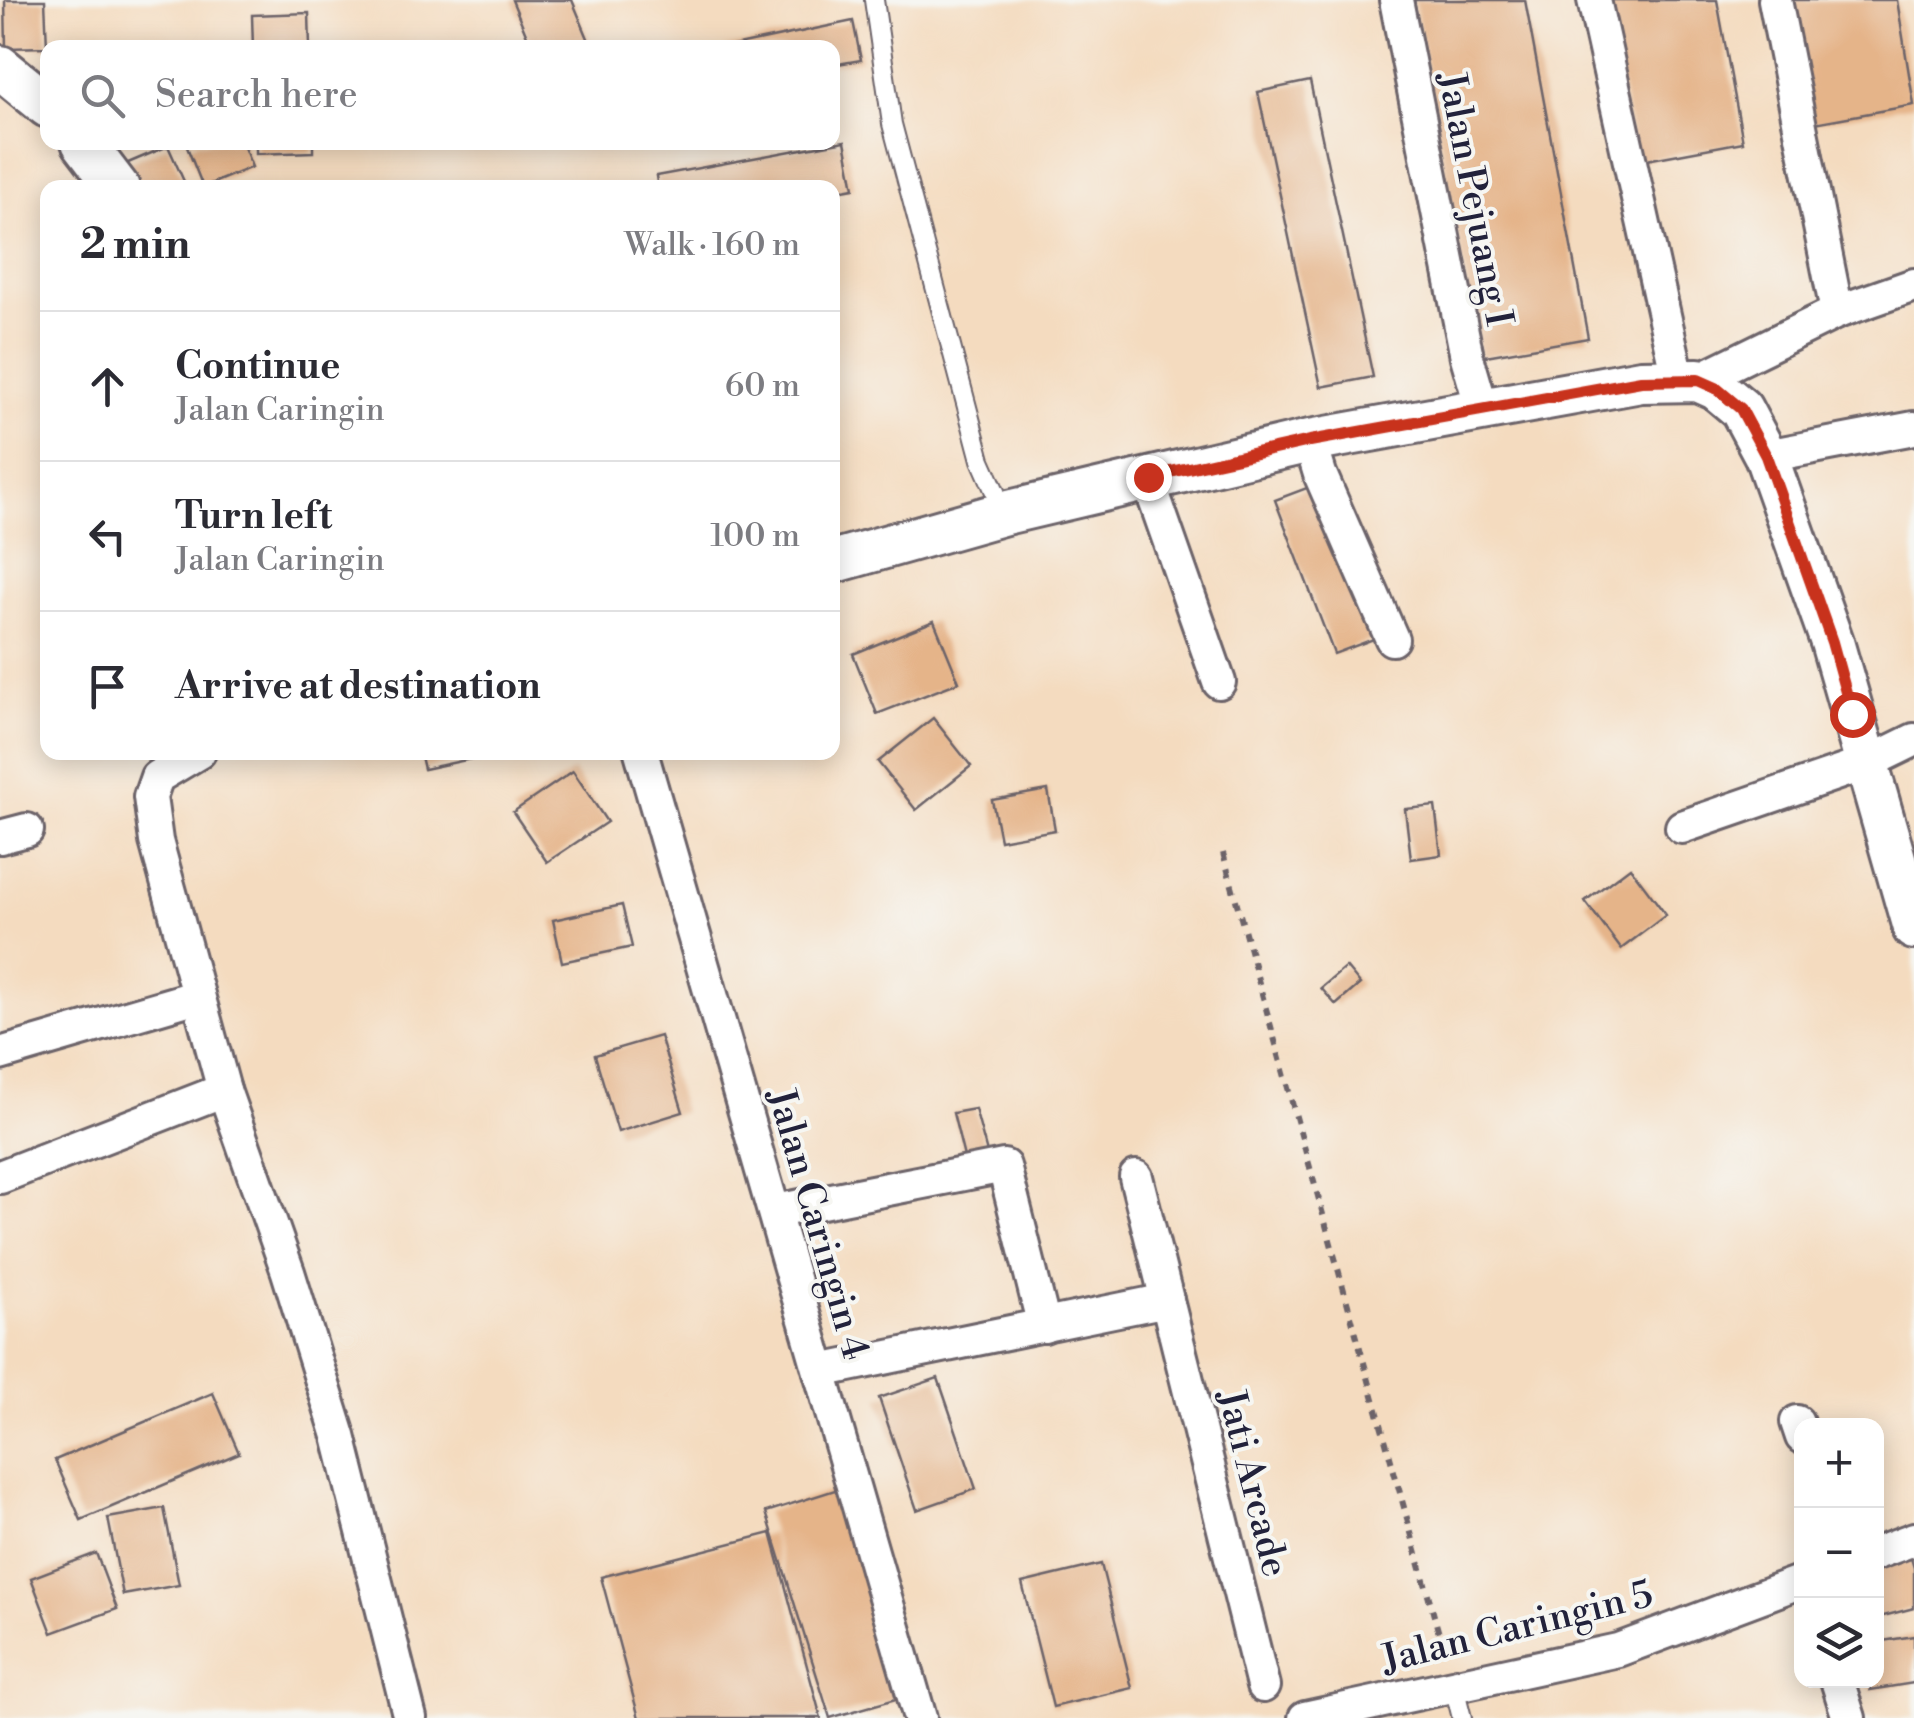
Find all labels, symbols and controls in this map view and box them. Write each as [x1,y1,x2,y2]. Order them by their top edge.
search box [40,40,840,150]
street label: Jalan Pejuang I [1427,67,1522,330]
icon: search [75,68,130,123]
text: Search here [155,72,358,119]
text: 2 min [80,219,190,272]
text: Walk · 160 m [624,225,800,265]
text: Continue [175,343,340,390]
icon: ahead [80,359,135,414]
text: 60 m [725,366,800,406]
text: Jalan Caringin [175,390,385,430]
route end [1126,455,1172,501]
text: Turn left [175,493,332,540]
icon: left [80,509,135,564]
text: 100 m [710,516,800,556]
text: Jalan Caringin [175,540,385,580]
icon: arrive [80,659,135,714]
text: Arrive at destination [175,663,541,710]
route start [1830,692,1876,738]
street label: Jalan Caringin 4 [756,1082,879,1365]
street label: Jati Arcade [1206,1383,1298,1581]
map controls [1794,1418,1884,1688]
button: + [1794,1418,1884,1508]
button: − [1794,1508,1884,1598]
street label: Jalan Caringin 5 [1375,1571,1658,1684]
button: layers [1794,1598,1884,1688]

